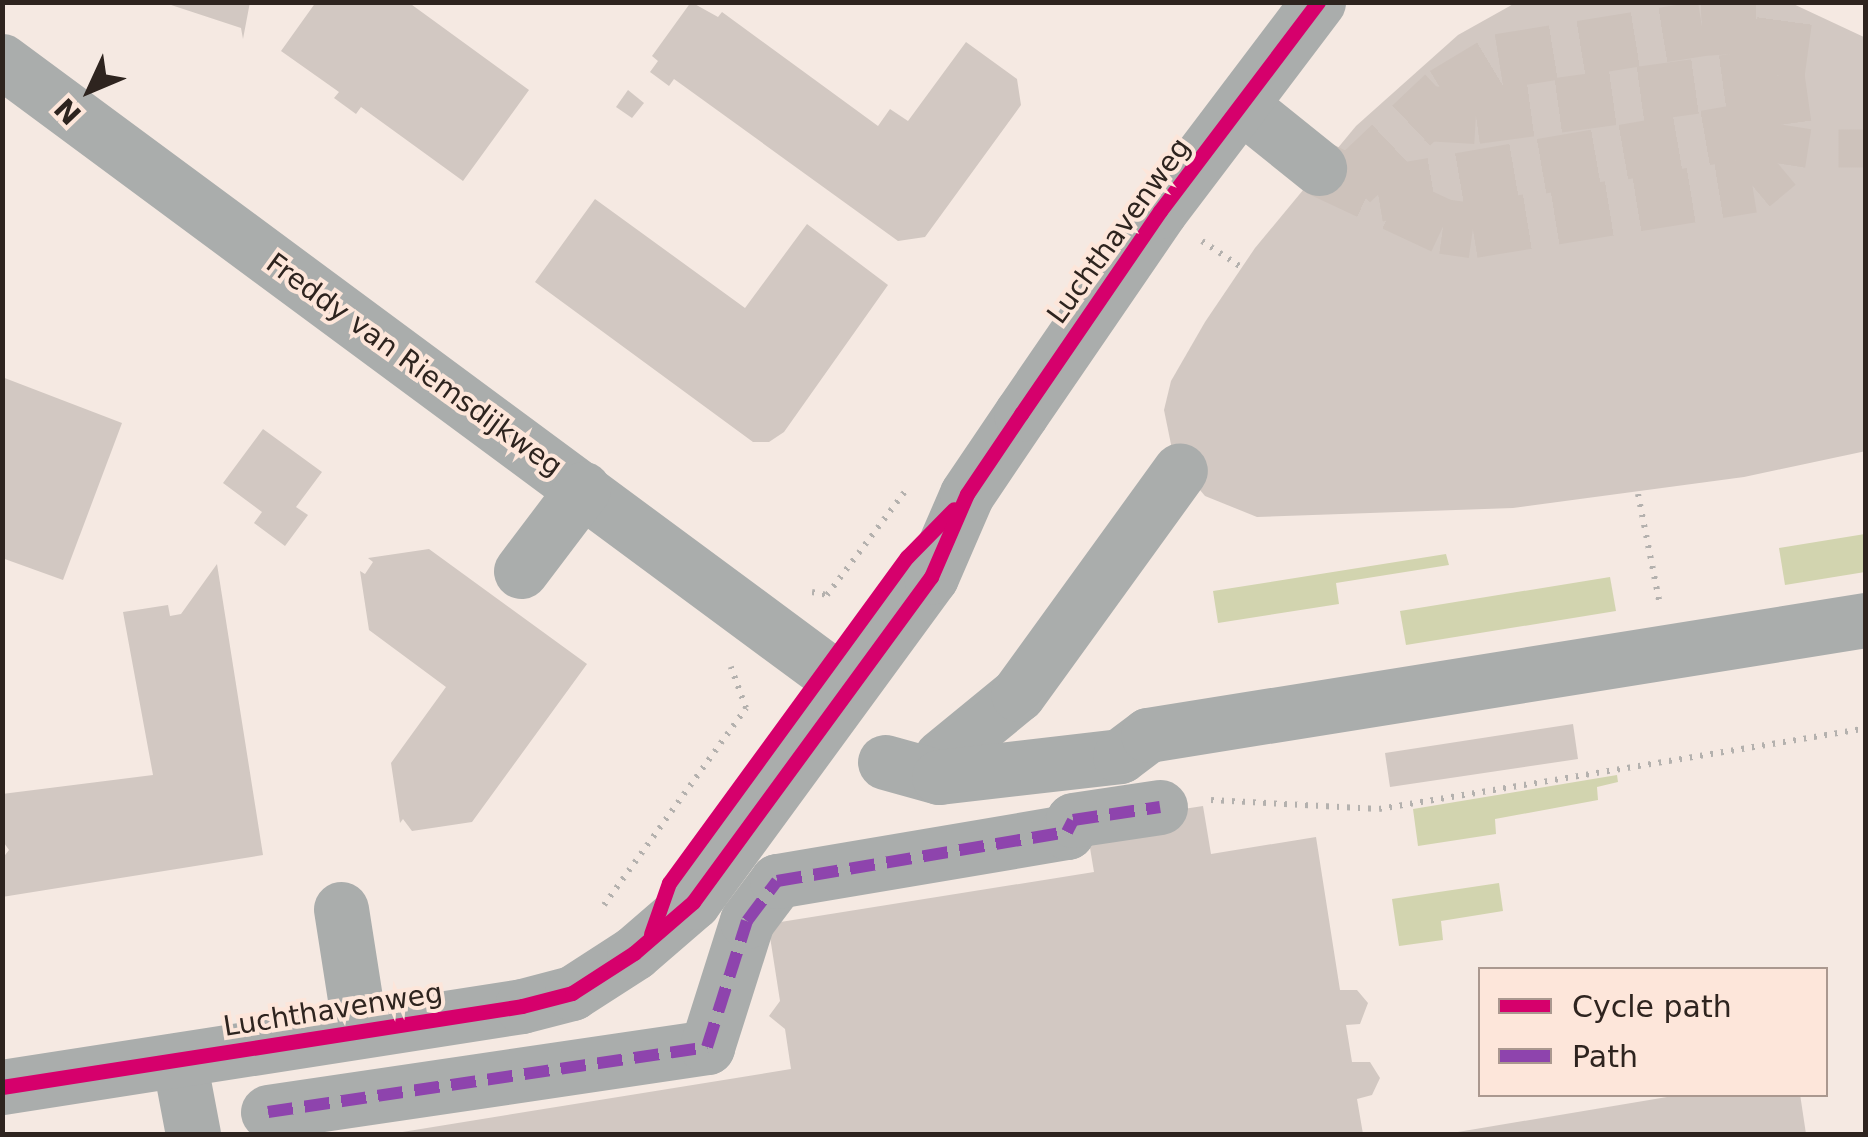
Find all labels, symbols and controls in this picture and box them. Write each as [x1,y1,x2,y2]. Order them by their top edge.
north arrow [40,40,140,140]
text: N [48,91,88,131]
street label: Luchthavenweg [1040,132,1198,330]
street label: Freddy van Riemsdijkweg [260,246,568,484]
legend [1478,967,1828,1097]
street label: Luchthavenweg [221,976,445,1044]
text: Cycle path [1572,989,1732,1024]
text: Path [1572,1039,1638,1074]

